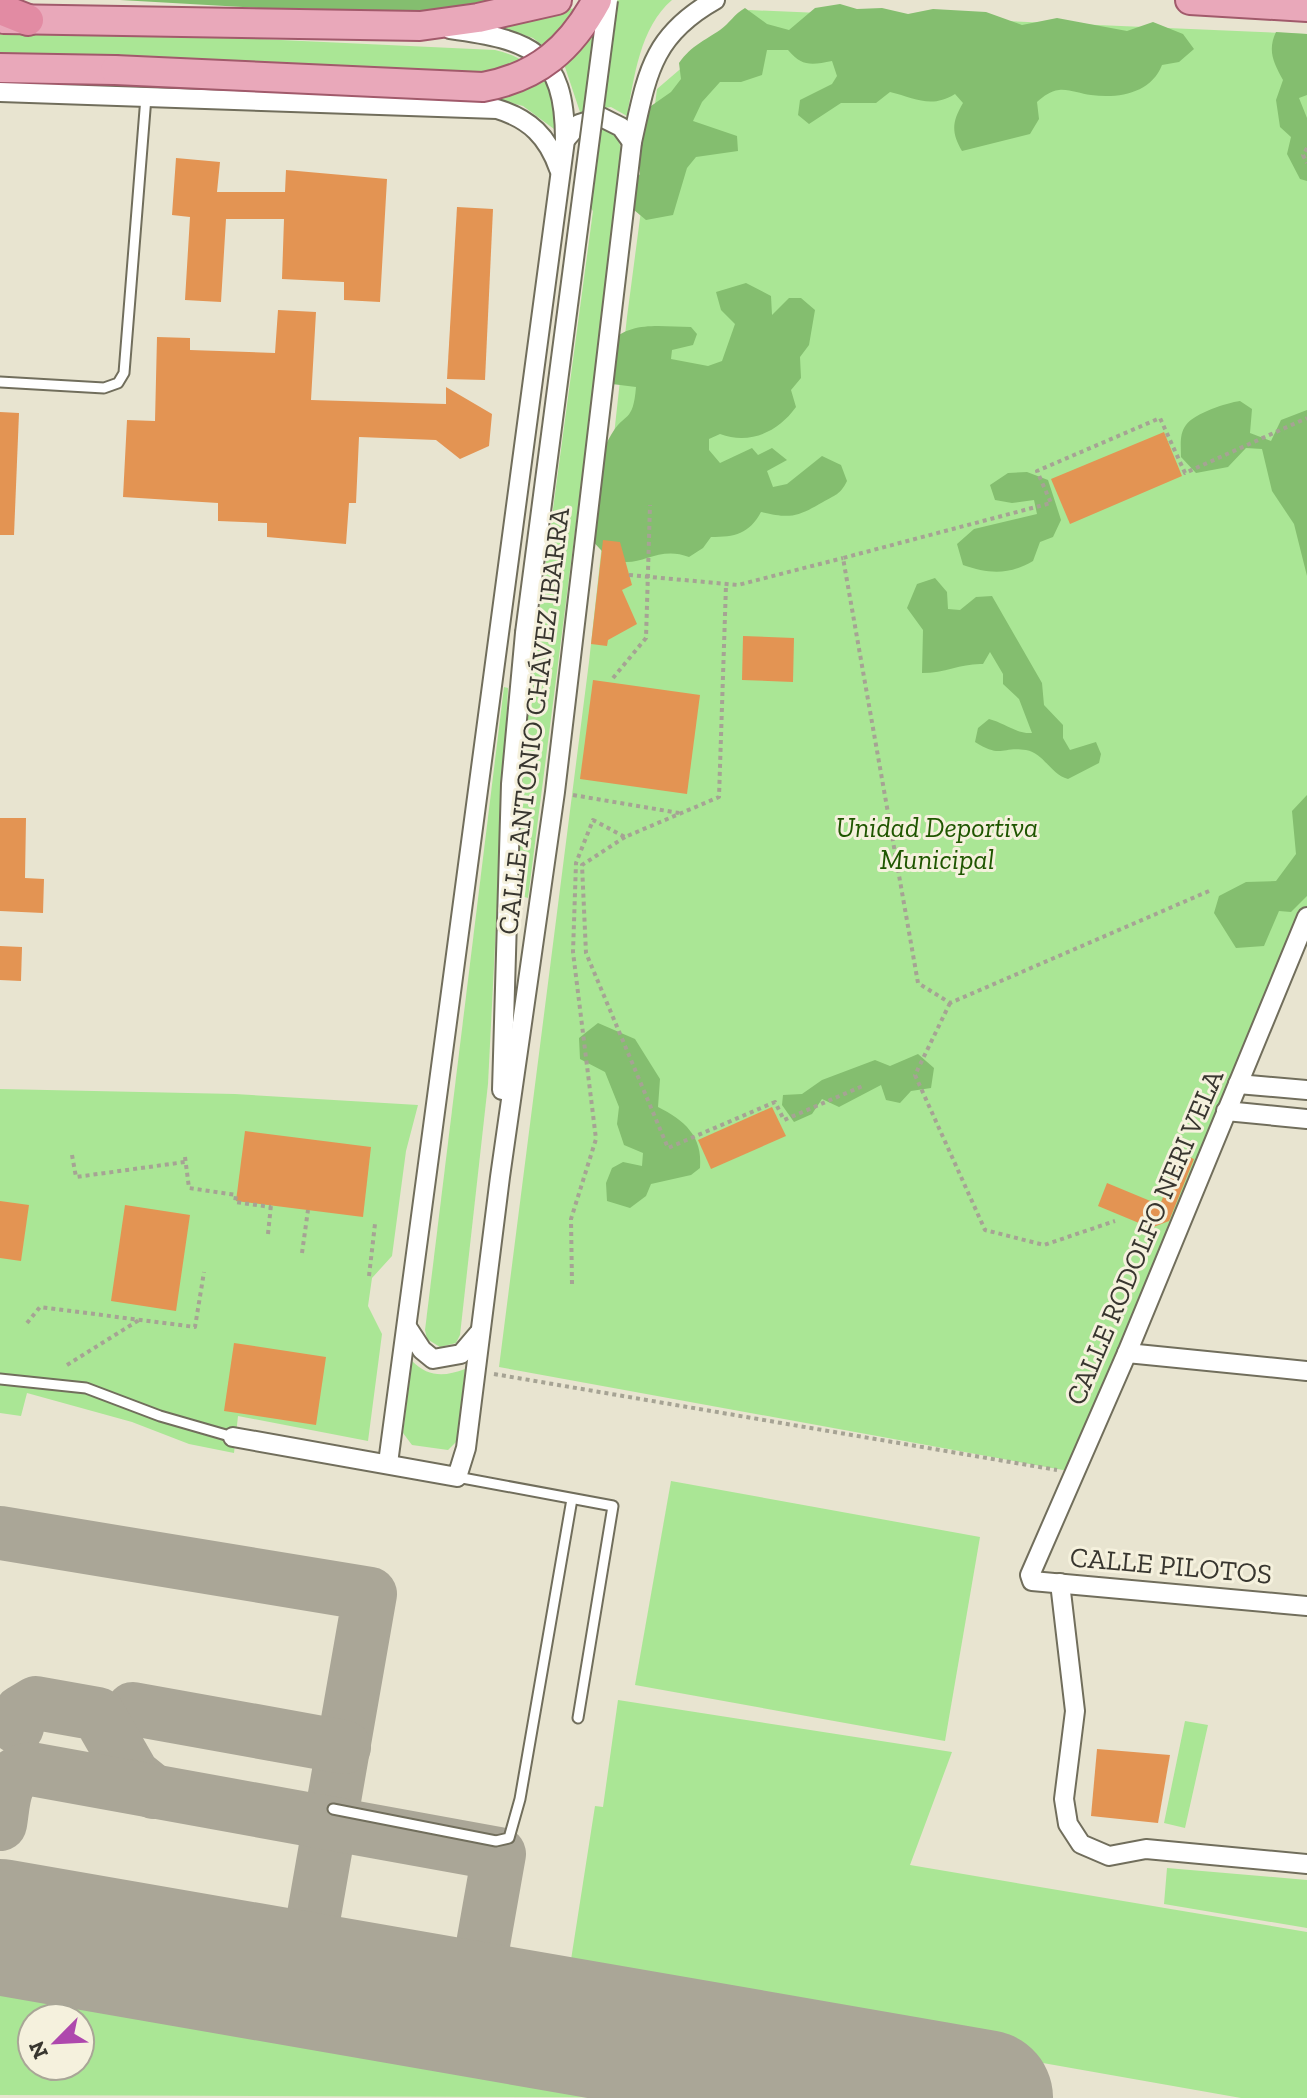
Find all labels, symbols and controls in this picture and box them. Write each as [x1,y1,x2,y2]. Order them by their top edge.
street label: CALLE ANTONIO CHÁVEZ IBARRA [491,505,576,936]
park label: Unidad Deportiva Municipal [836,811,1038,876]
street label: CALLE RODOLFO NERI VELA [1059,1064,1231,1410]
street label: CALLE PILOTOS [1069,1540,1273,1591]
north arrow [16,2002,96,2082]
text: N [22,2037,54,2063]

